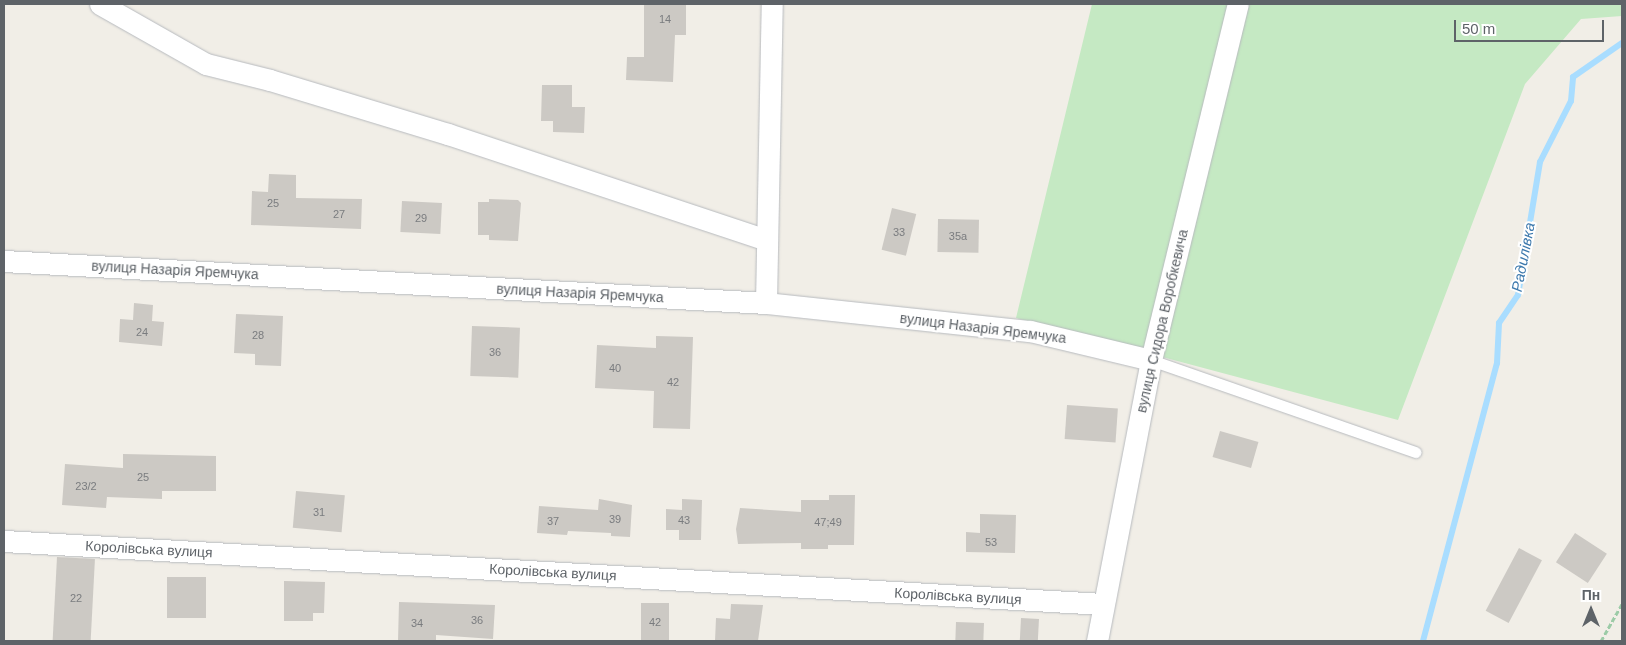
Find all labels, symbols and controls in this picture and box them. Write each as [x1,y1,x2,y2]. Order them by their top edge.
scale bar [1456,10,1606,42]
house number: 14 [659,12,671,26]
text: 50 m [1462,20,1495,37]
house number: 25 [267,196,279,210]
house number: 27 [333,207,345,221]
house number: 29 [415,211,427,225]
water label: Радилівка [1507,221,1539,293]
house number: 33 [893,225,905,239]
street label: вулиця Сидора Воробкевича [1133,228,1191,414]
house number: 35а [949,229,967,243]
street label: вулиця Назарія Яремчука [91,257,259,283]
street label: вулиця Назарія Яремчука [496,280,664,306]
street label: вулиця Назарія Яремчука [899,309,1067,347]
house number: 24 [136,325,148,339]
house number: 28 [252,328,264,342]
house number: 36 [489,345,501,359]
house number: 40 [609,361,621,375]
house number: 42 [667,375,679,389]
house number: 25 [137,470,149,484]
house number: 23/2 [75,479,97,493]
house number: 31 [313,505,325,519]
house number: 39 [609,512,621,526]
house number: 43 [678,513,690,527]
house number: 37 [547,514,559,528]
house number: 47;49 [814,515,842,529]
house number: 53 [985,535,997,549]
street label: Королівська вулиця [85,537,213,561]
street label: Королівська вулиця [489,560,617,584]
street label: Королівська вулиця [894,584,1022,608]
north arrow [1566,585,1616,635]
text: Пн [1582,587,1600,603]
house number: 22 [70,591,82,605]
house number: 36 [471,613,483,627]
house number: 42 [649,615,661,629]
house number: 34 [411,616,423,630]

